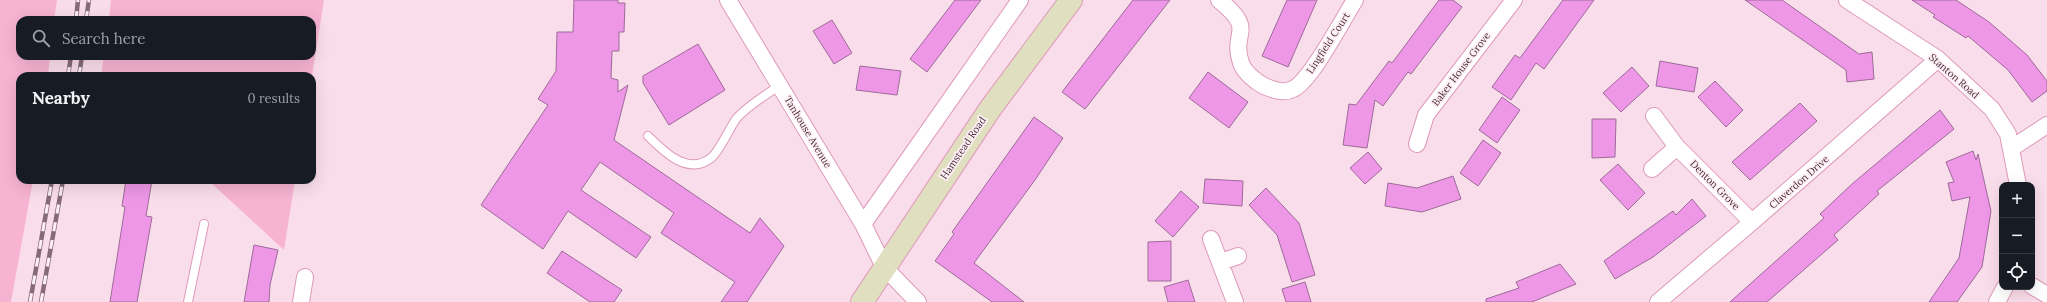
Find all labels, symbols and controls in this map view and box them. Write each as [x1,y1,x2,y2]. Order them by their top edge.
street label: Lingfield Court [1303,10,1353,76]
search box [16,16,316,60]
icon: search [30,27,52,49]
text: Search here [62,29,145,48]
street label: Baker House Grove [1429,29,1493,109]
street label: Stanton Road [1926,51,1982,101]
text: Nearby [32,87,90,109]
text: 0 results [248,90,300,107]
street label: Tanhouse Avenue [781,94,835,171]
street label: Hamstead Road [937,114,989,182]
street label: Claverdon Drive [1766,152,1832,212]
street label: Denton Grove [1687,157,1743,213]
map controls [1999,182,2035,290]
button: + [1999,182,2035,218]
button: − [1999,218,2035,254]
button: locate [1999,254,2035,290]

